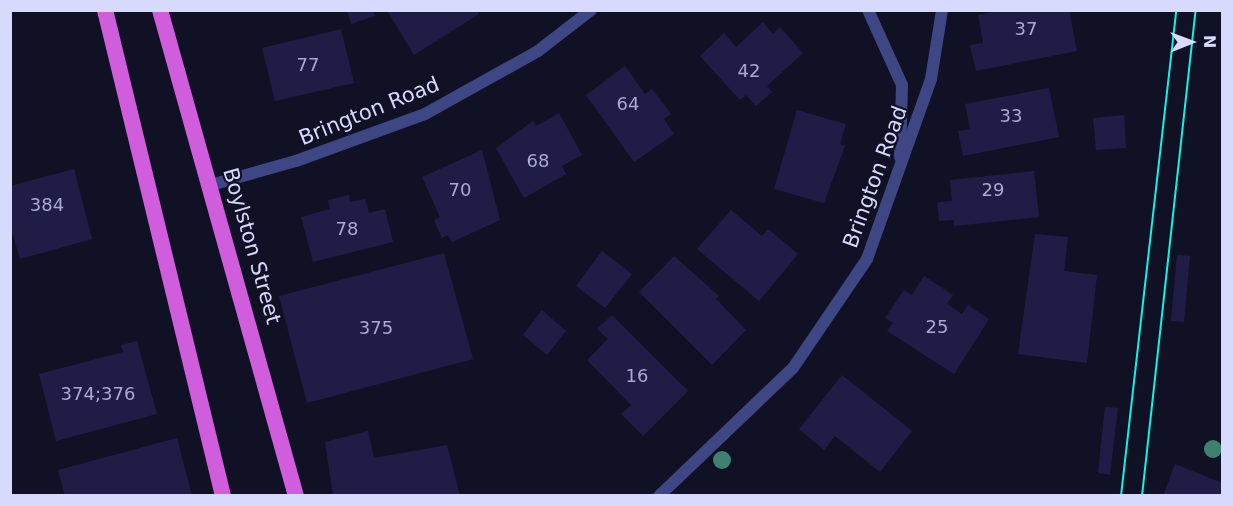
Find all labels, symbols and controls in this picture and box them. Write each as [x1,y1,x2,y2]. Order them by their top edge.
north arrow [1161,12,1221,72]
house number: 37 [1015,18,1037,40]
text: N [1200,35,1219,49]
house number: 77 [297,54,319,76]
house number: 42 [738,60,760,82]
street label: Brington Road [295,71,443,151]
house number: 64 [617,93,639,115]
street label: Brington Road [838,103,912,251]
house number: 33 [1000,105,1022,127]
house number: 68 [527,150,549,172]
street label: Boylston Street [218,165,286,327]
house number: 70 [449,179,471,201]
house number: 29 [982,179,1004,201]
house number: 384 [30,194,64,216]
house number: 78 [336,218,358,240]
house number: 25 [926,316,948,338]
house number: 375 [359,317,393,339]
house number: 16 [626,365,648,387]
house number: 374;376 [61,383,135,405]

